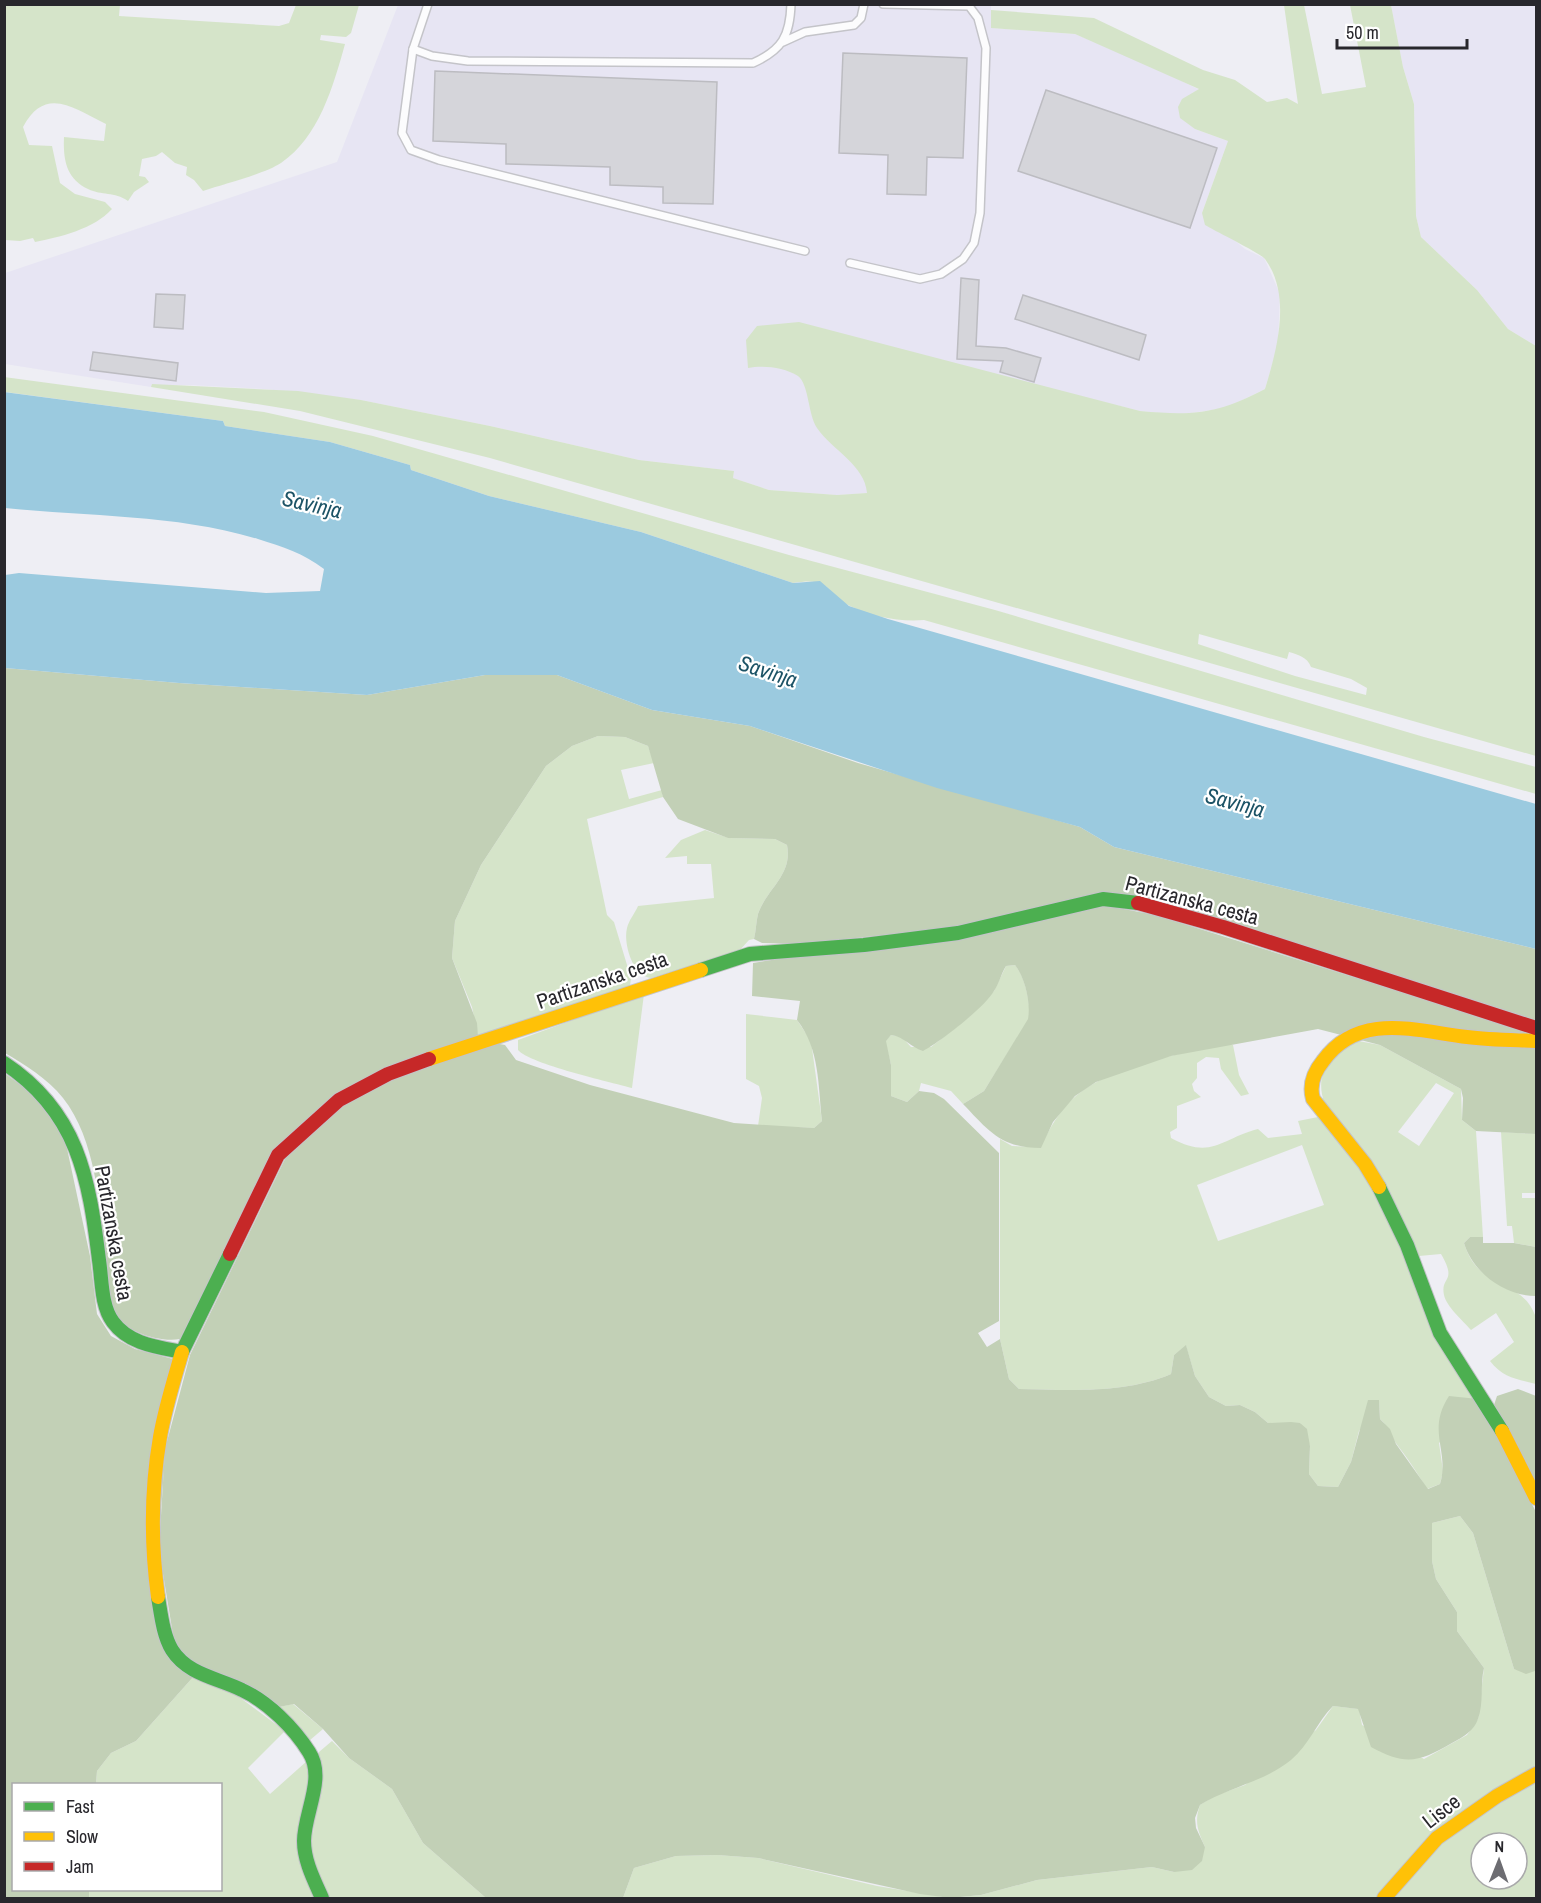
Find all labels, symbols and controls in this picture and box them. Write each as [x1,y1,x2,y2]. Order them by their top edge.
scale bar [1337,12,1468,50]
text: 50 m [1346,20,1379,45]
water label: Savinja [279,483,345,525]
water label: Savinja [735,647,801,695]
water label: Savinja [1202,780,1268,824]
street label: Partizanska cesta [1122,868,1262,932]
street label: Partizanska cesta [533,944,672,1016]
street label: Partizanska cesta [88,1163,140,1303]
legend [12,1783,222,1891]
street label: Lisce [1416,1787,1466,1835]
text: Fast [66,1794,94,1819]
text: Slow [66,1824,98,1849]
north arrow [1469,1831,1529,1891]
text: N [1494,1835,1504,1857]
text: Jam [66,1854,94,1879]

